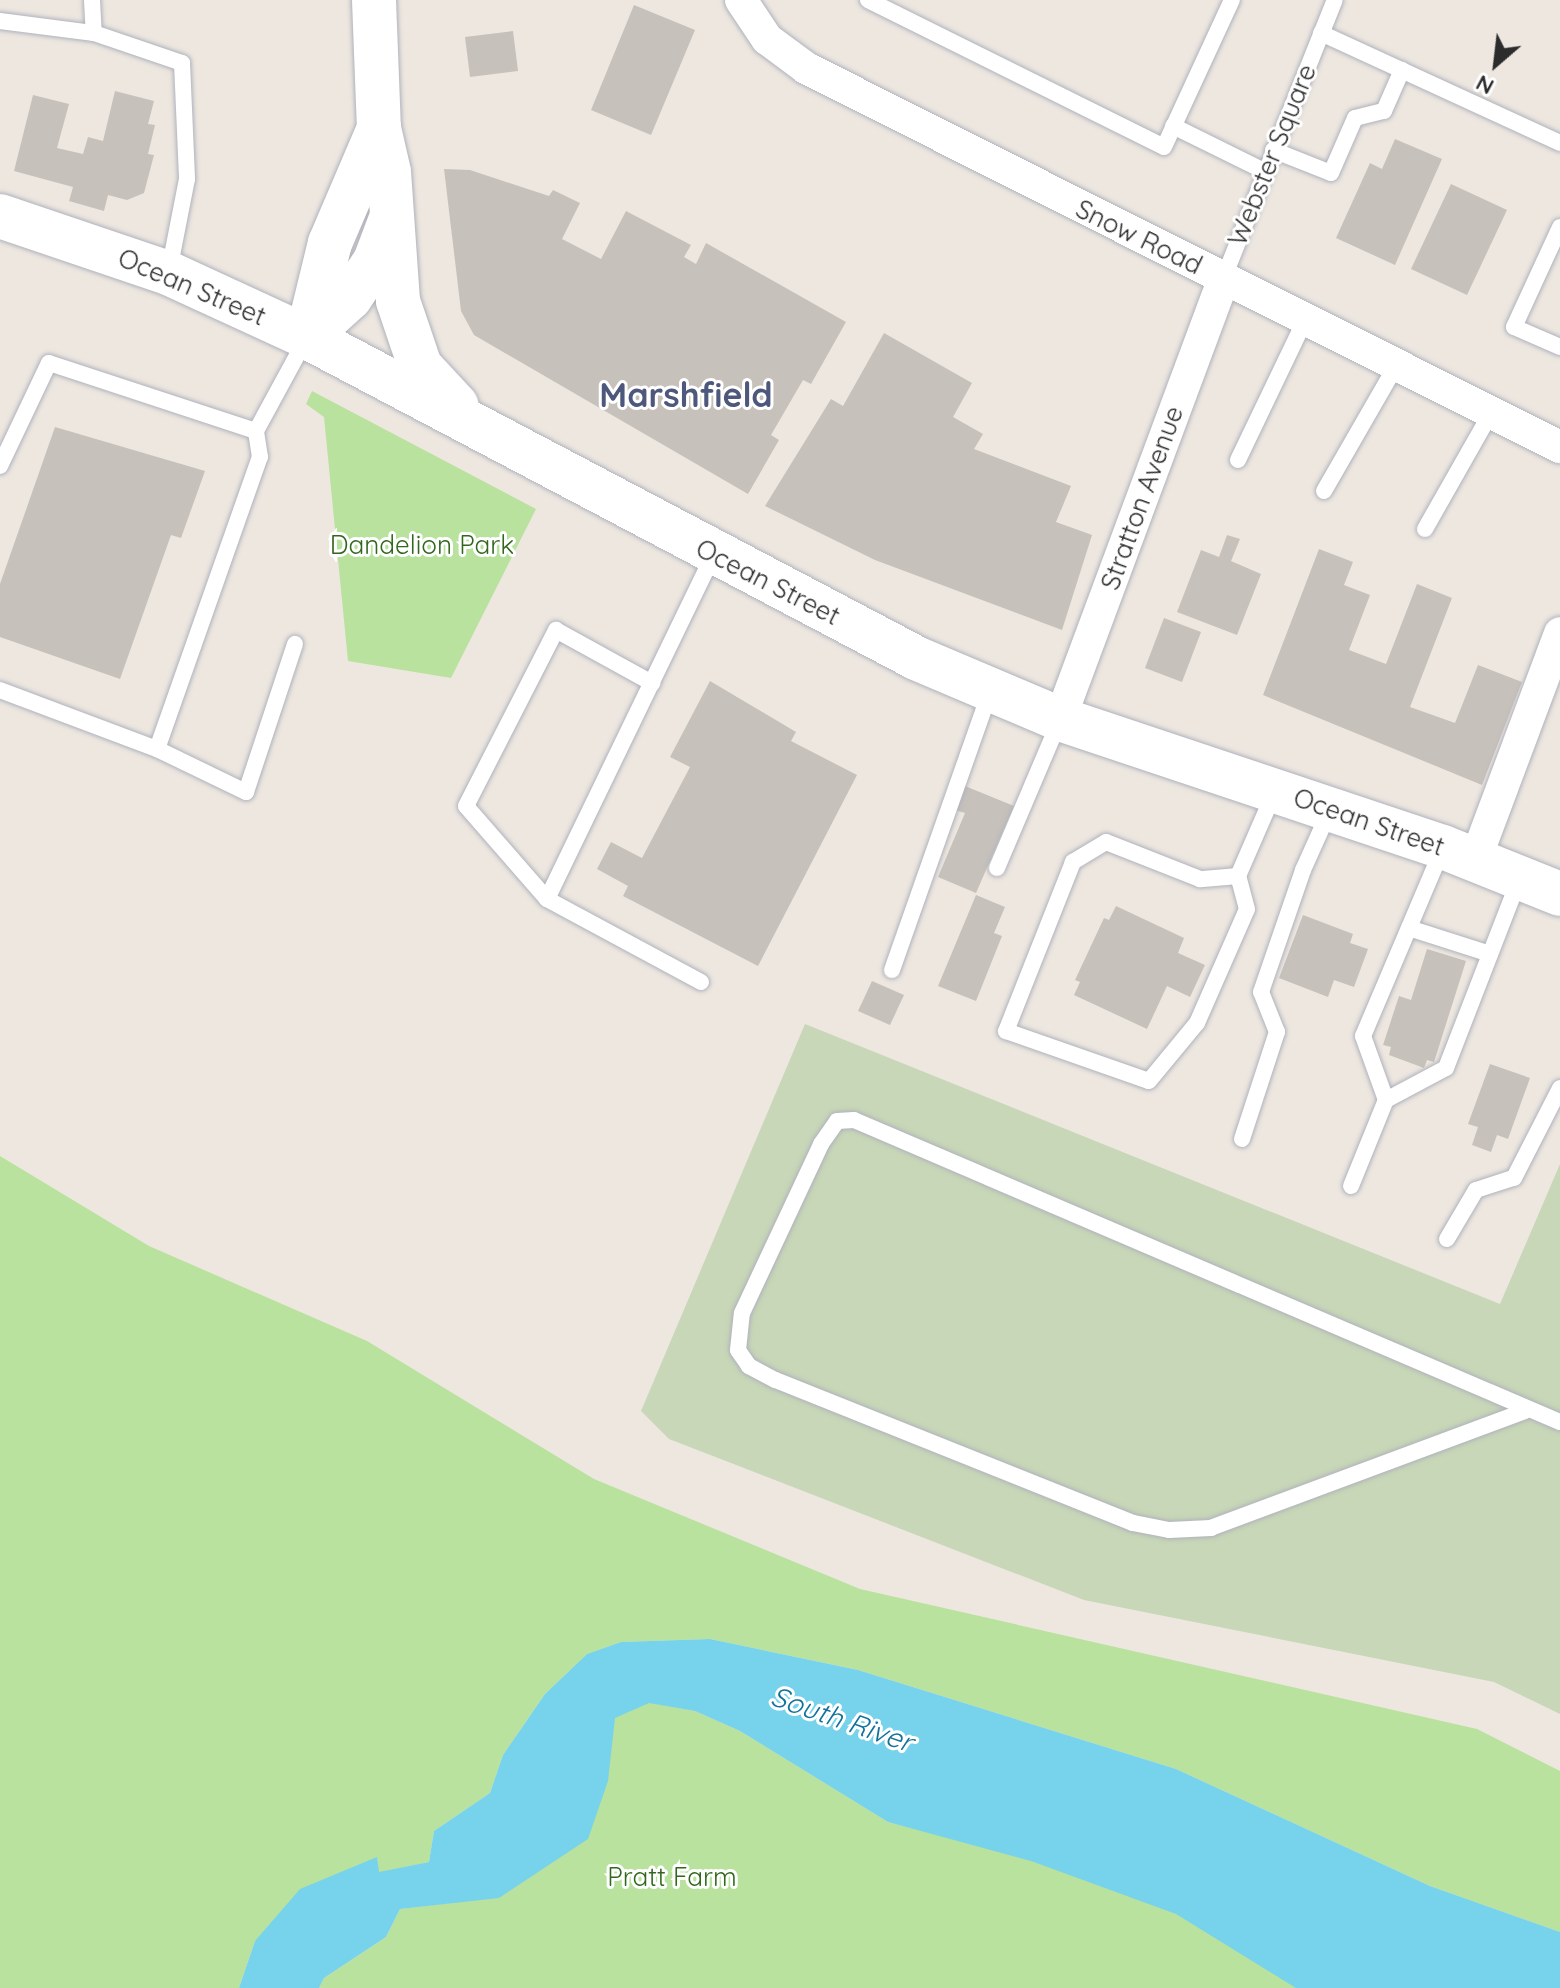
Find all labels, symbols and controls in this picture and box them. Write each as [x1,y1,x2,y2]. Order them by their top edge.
north arrow [1456,24,1536,104]
street label: Webster Square [1221,60,1323,250]
text: N [1471,69,1498,101]
street label: Snow Road [1071,193,1207,281]
street label: Ocean Street [113,242,271,332]
district label: Marshfield [599,375,773,415]
street label: Stratton Avenue [1094,402,1190,594]
park label: Dandelion Park [330,529,514,561]
street label: Ocean Street [691,532,845,632]
street label: Ocean Street [1290,782,1448,862]
water label: South River [767,1679,917,1759]
park label: Pratt Farm [607,1861,737,1893]

